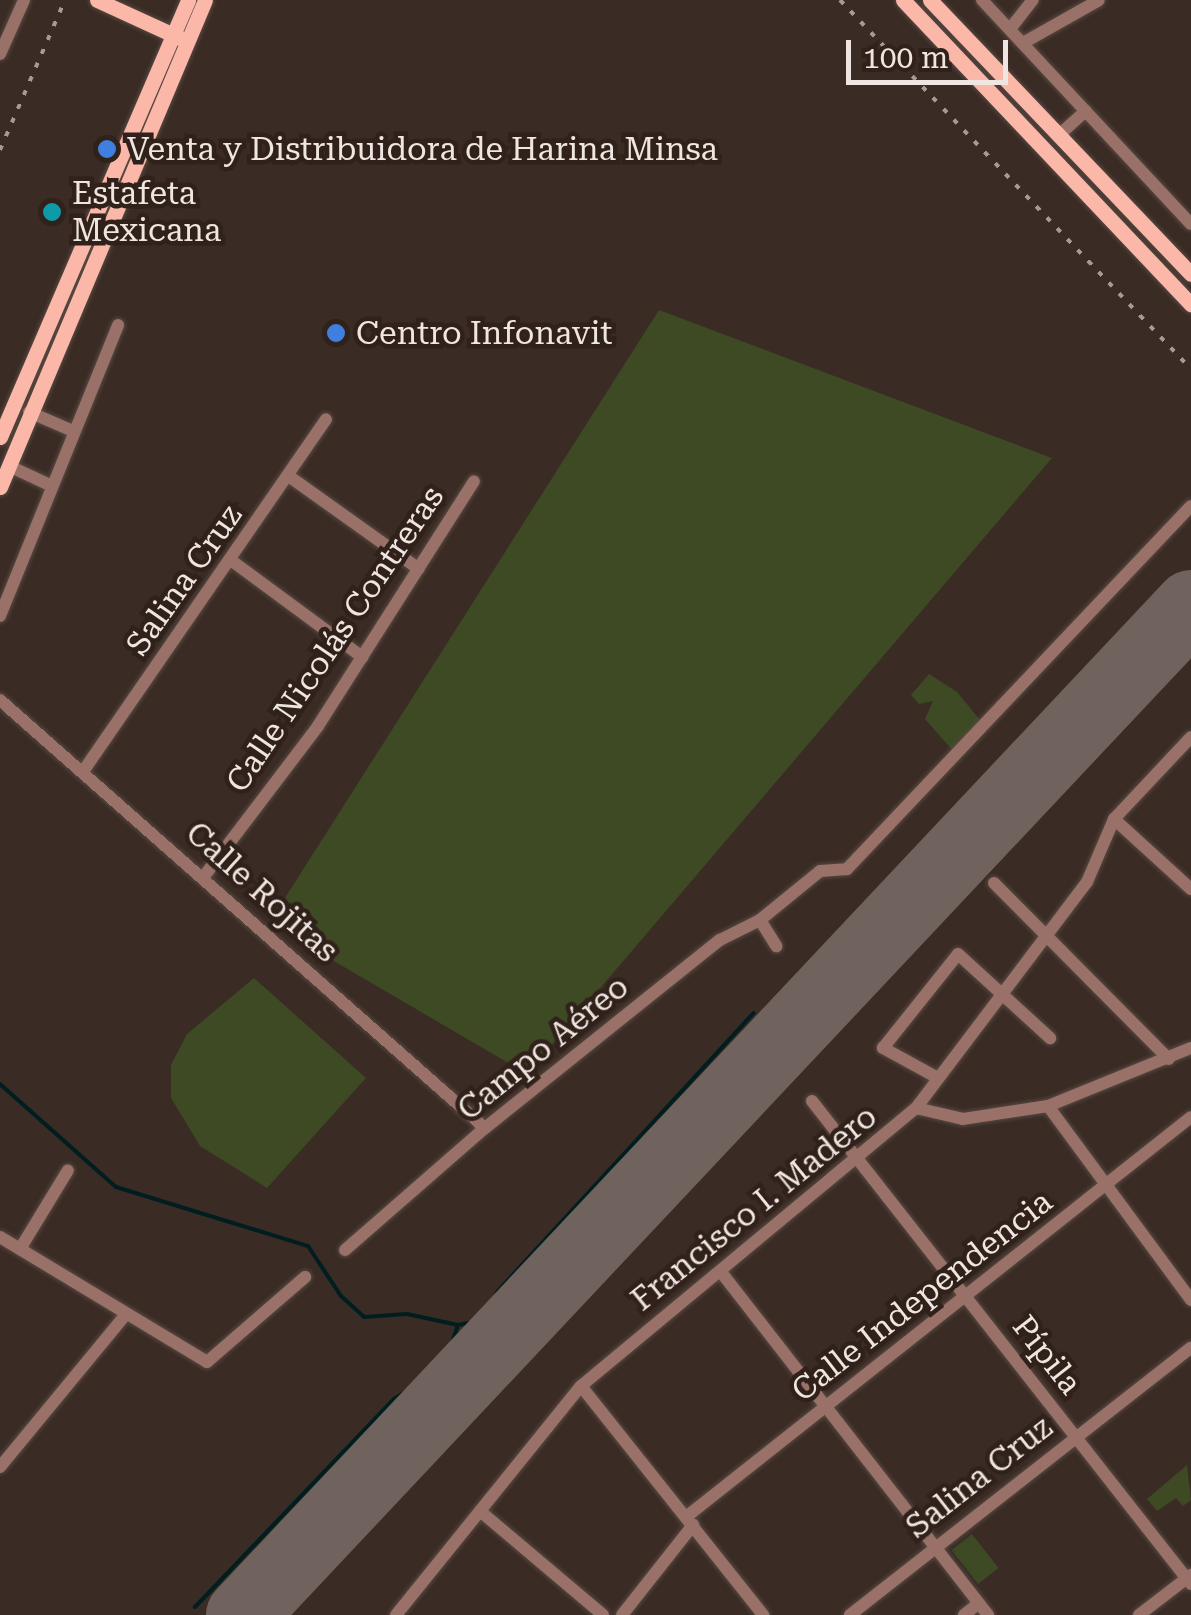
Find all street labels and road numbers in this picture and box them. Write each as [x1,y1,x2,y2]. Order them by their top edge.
street label: Calle Nicolás Contreras [218,479,452,799]
street label: Salina Cruz [118,497,250,663]
street label: Calle Rojitas [178,814,346,970]
street label: Campo Aéreo [450,968,636,1128]
street label: Francisco I. Madero [624,1097,884,1319]
street label: Calle Independencia [784,1182,1060,1410]
street label: Pípila [1004,1308,1090,1402]
street label: Salina Cruz [898,1408,1060,1546]

